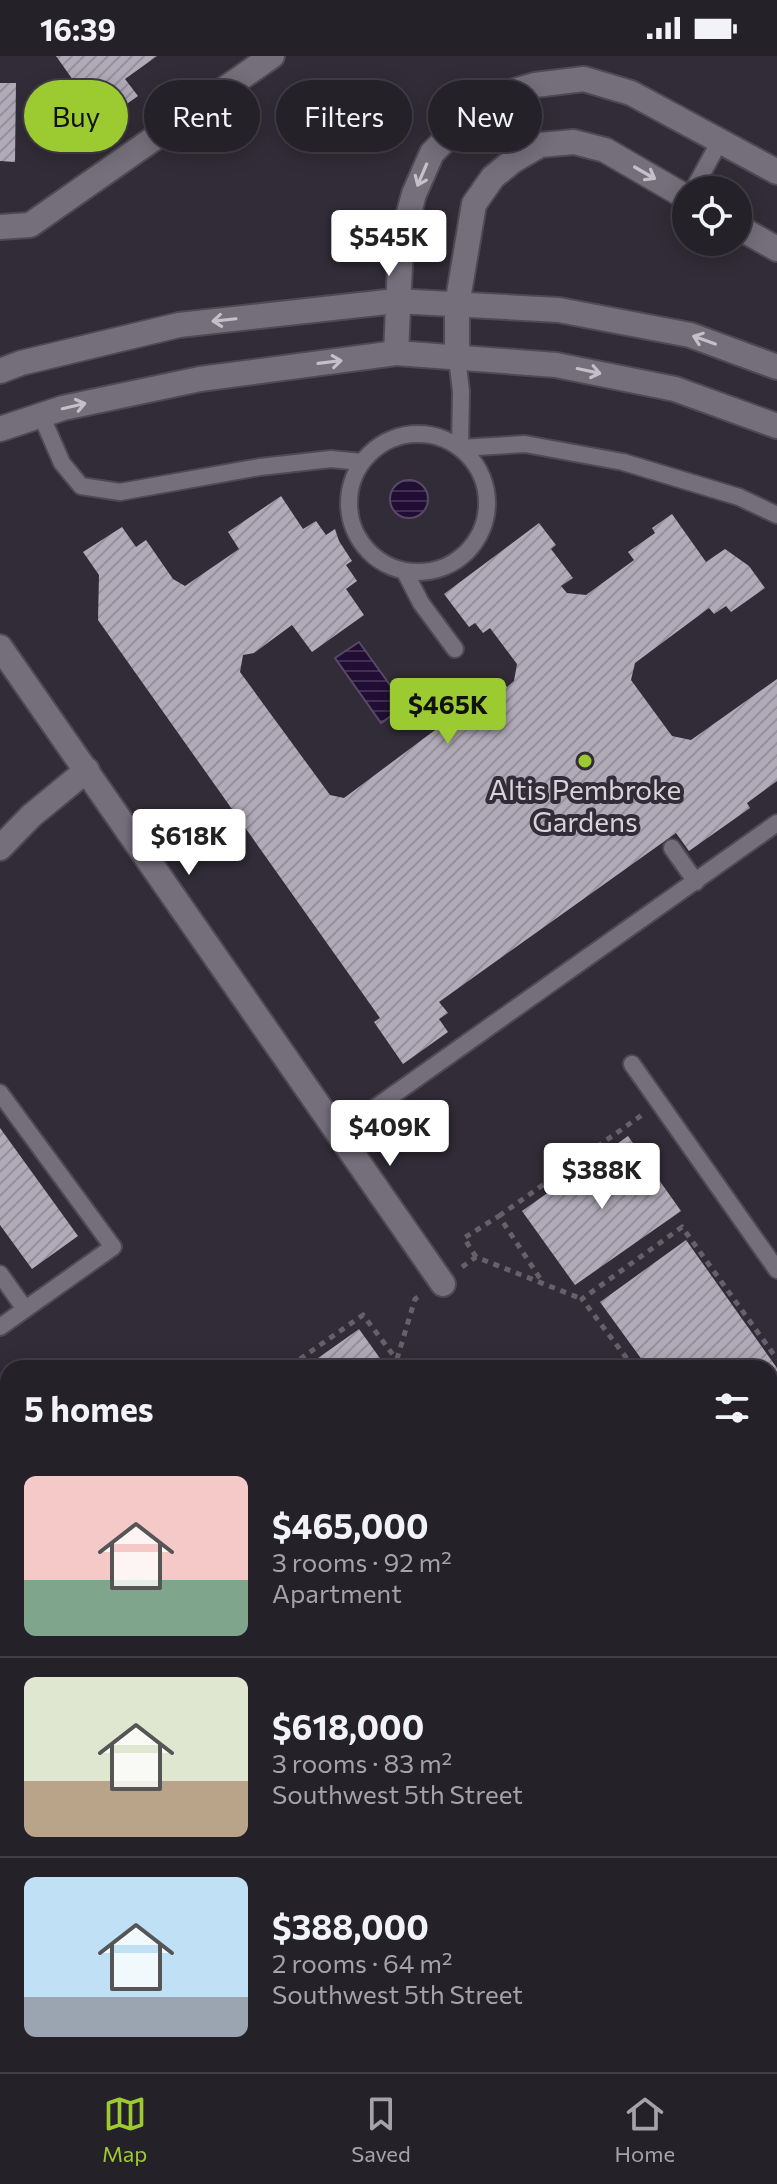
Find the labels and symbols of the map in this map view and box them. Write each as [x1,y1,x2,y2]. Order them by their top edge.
one-way arrow [414,163,429,187]
one-way arrow [633,165,656,181]
pin: $545K [333,210,445,278]
one-way arrow [211,313,238,328]
one-way arrow [692,332,717,346]
one-way arrow [317,354,343,369]
one-way arrow [575,365,601,380]
one-way arrow [61,398,87,413]
pin: $465K [392,678,504,746]
marker: Altis Pembroke Gardens [576,752,594,770]
place label: Altis Pembroke Gardens [489,772,681,838]
pin: $618K [133,809,245,877]
pin: $409K [334,1100,446,1168]
pin: $388K [546,1143,658,1211]

